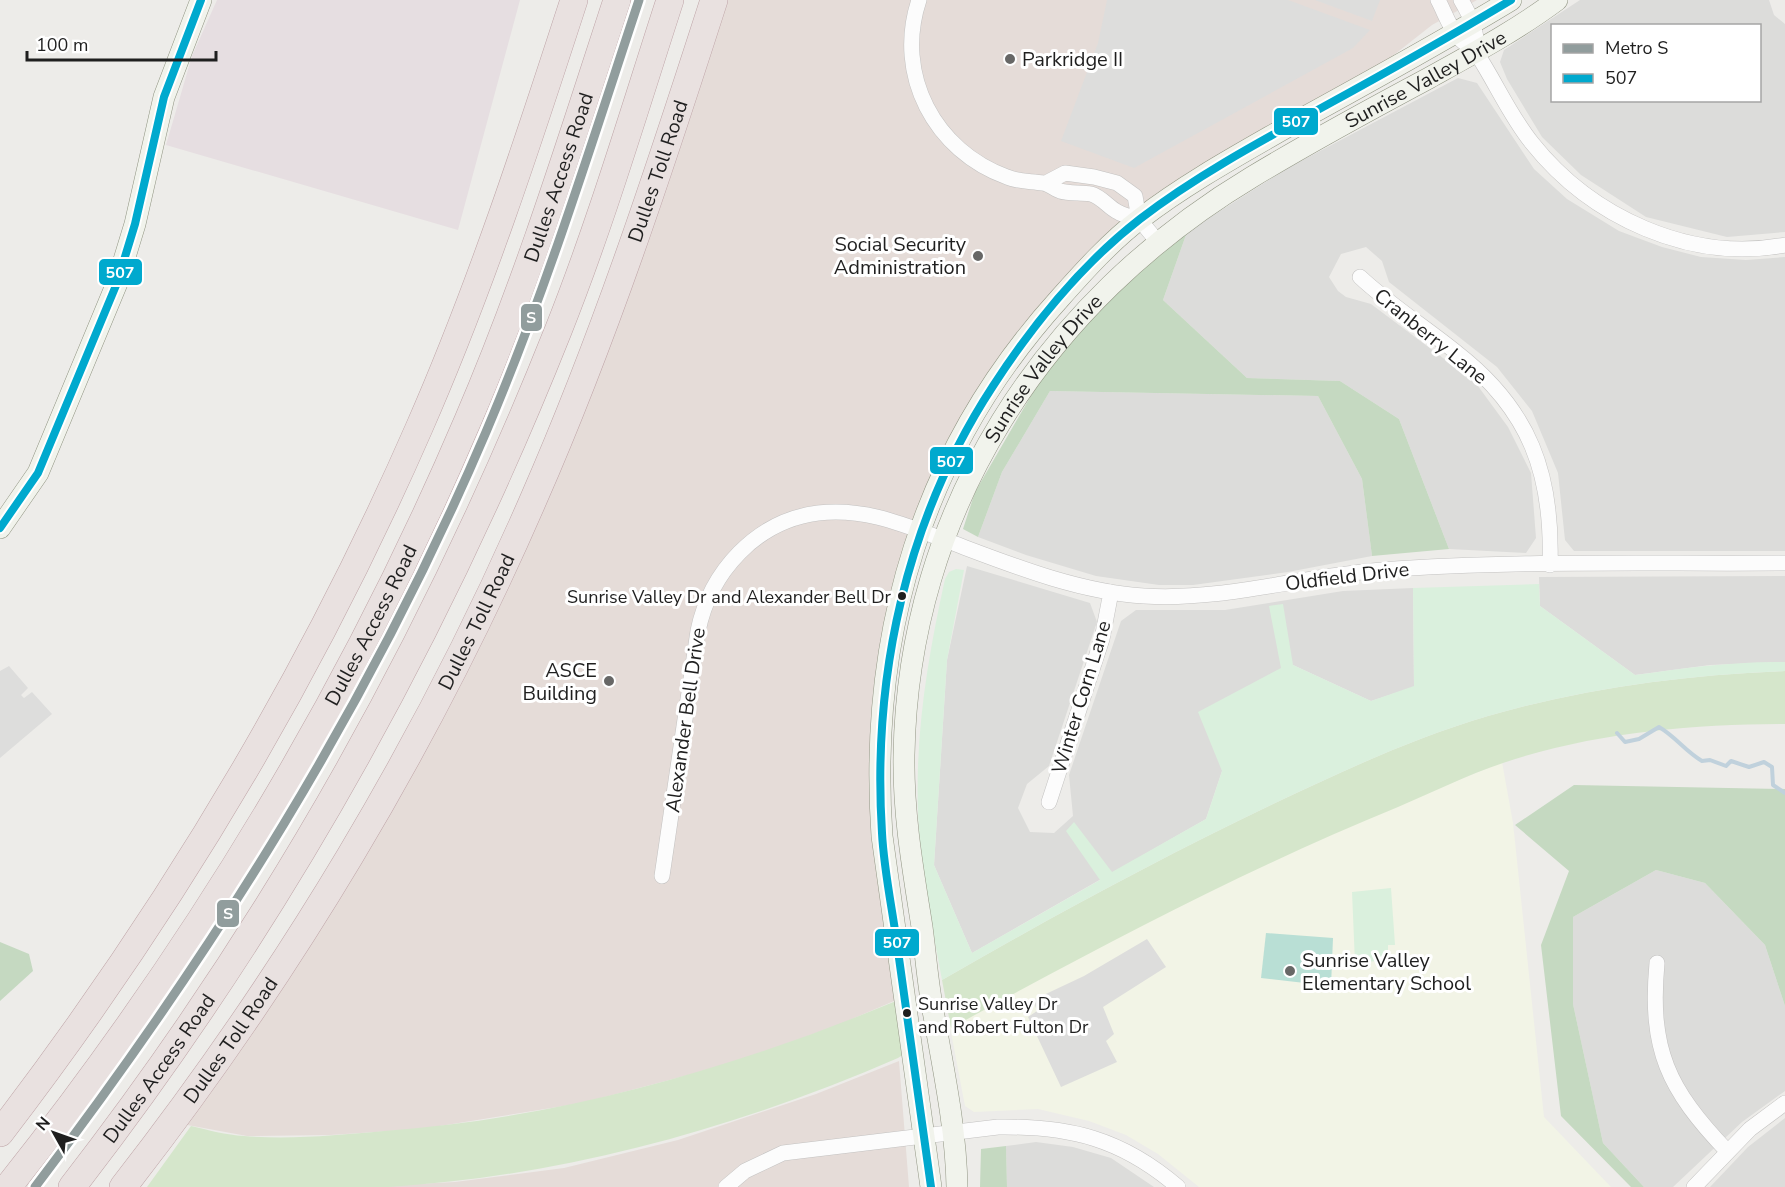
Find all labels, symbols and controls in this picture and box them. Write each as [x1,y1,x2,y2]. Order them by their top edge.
scale bar [27,24,216,62]
street label: Sunrise Valley Drive [1340,24,1511,135]
legend [1551,24,1761,102]
text: 100 m [36,33,88,57]
text: Metro S [1605,36,1668,60]
place label: Parkridge II [1022,46,1123,73]
marker: Parkridge II [1003,52,1017,66]
text: 507 [1605,66,1637,90]
street label: Dulles Access Road [518,89,600,266]
street label: Dulles Toll Road [622,97,695,246]
line badge: 507 [1273,107,1319,136]
text: 507 [1282,111,1310,133]
place label: Social Security Administration [834,231,967,281]
marker: Social Security Administration [971,249,985,263]
line badge: 507 [98,258,143,286]
text: 507 [106,262,134,284]
street label: Cranberry Lane [1368,282,1493,390]
street label: Sunrise Valley Drive [978,288,1109,448]
line badge: S [520,303,543,332]
text: S [526,307,536,329]
line badge: 507 [929,446,974,475]
text: 507 [937,451,965,473]
street label: Dulles Access Road [319,540,424,711]
street label: Dulles Toll Road [432,549,521,695]
street label: Oldfield Drive [1284,555,1411,597]
place label: Sunrise Valley Dr and Alexander Bell Dr [567,585,892,609]
marker: Sunrise Valley Dr and Alexander Bell Dr [896,590,908,602]
street label: Winter Corn Lane [1045,617,1118,777]
street label: Alexander Bell Drive [659,626,712,814]
place label: ASCE Building [522,657,597,707]
marker: ASCE Building [602,674,616,688]
line badge: S [216,899,240,928]
text: S [223,903,233,925]
line badge: 507 [874,928,920,957]
text: 507 [883,932,911,954]
place label: Sunrise Valley Elementary School [1302,947,1471,997]
marker: Sunrise Valley Elementary School [1283,964,1297,978]
street label: Dulles Toll Road [177,972,284,1109]
street label: Dulles Access Road [97,989,222,1149]
place label: Sunrise Valley Dr and Robert Fulton Dr [918,992,1089,1039]
marker: Sunrise Valley Dr and Robert Fulton Dr [901,1007,913,1019]
north arrow [24,1103,84,1163]
text: N [31,1112,56,1136]

